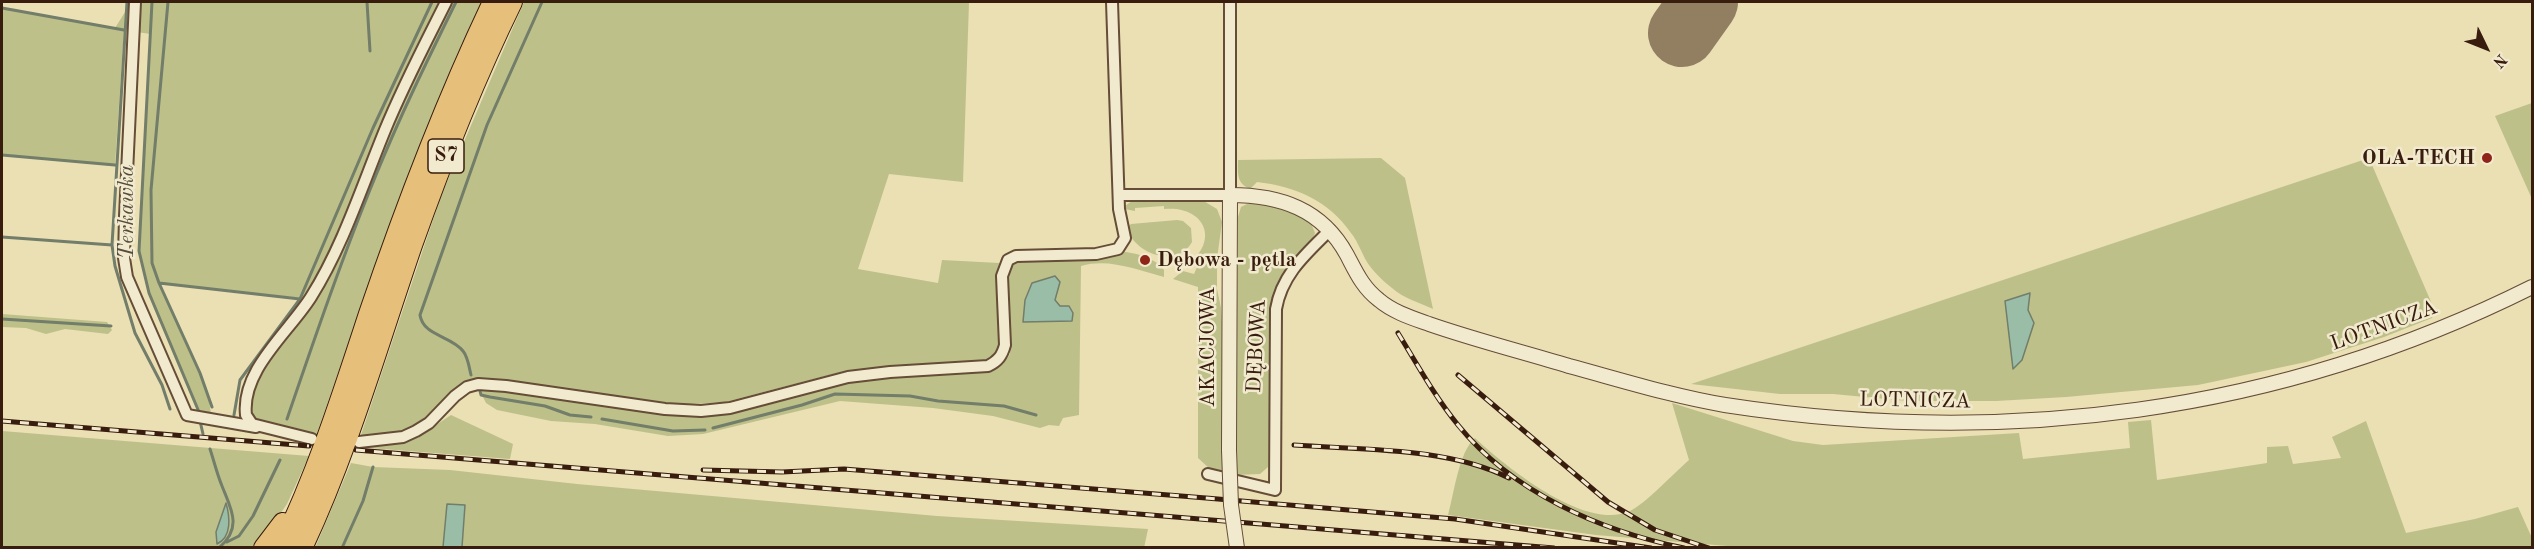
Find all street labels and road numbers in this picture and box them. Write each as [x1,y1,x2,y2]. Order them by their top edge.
road number: S7 [428,139,464,173]
street label: AKACJOWA [1195,287,1221,407]
street label: LOTNICZA [2327,295,2441,357]
street label: DĘBOWA [1242,298,1272,394]
street label: LOTNICZA [1859,387,1971,415]

